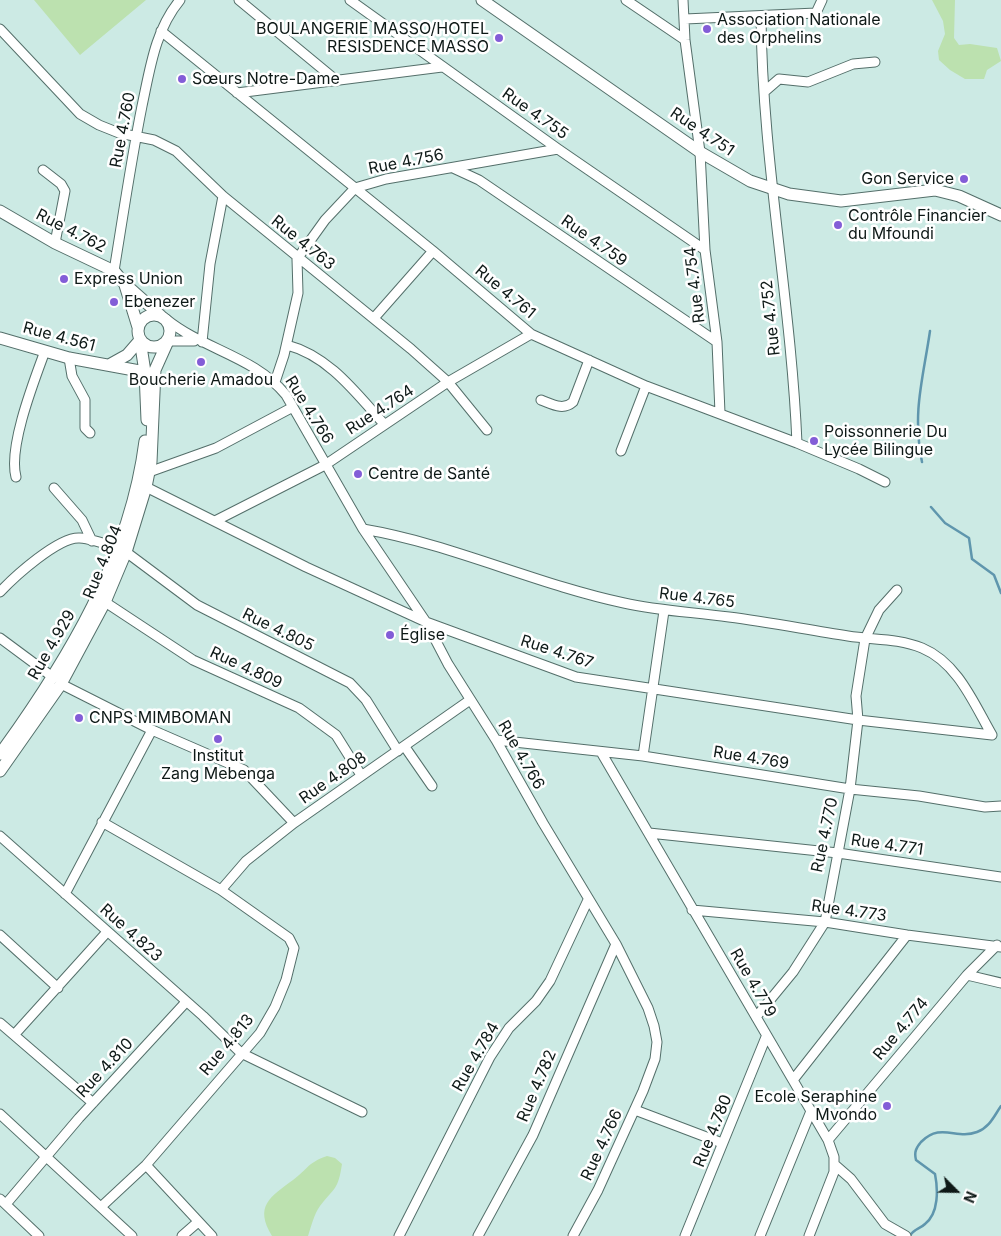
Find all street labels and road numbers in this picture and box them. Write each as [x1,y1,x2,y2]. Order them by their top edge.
street label: Rue 4.755 [498,84,572,144]
street label: Rue 4.760 [106,91,140,169]
street label: Rue 4.751 [666,104,738,160]
street label: Rue 4.756 [367,145,445,179]
street label: Rue 4.762 [33,205,109,257]
street label: Rue 4.759 [557,211,631,271]
street label: Rue 4.763 [267,212,339,274]
street label: Rue 4.754 [681,246,709,324]
street label: Rue 4.761 [471,261,539,323]
street label: Rue 4.752 [757,279,785,357]
street label: Rue 4.561 [21,318,97,356]
street label: Rue 4.766 [281,373,337,447]
street label: Rue 4.764 [343,381,417,439]
street label: Rue 4.804 [79,522,127,602]
street label: Rue 4.765 [658,584,736,612]
street label: Rue 4.805 [239,604,317,656]
street label: Rue 4.929 [24,607,80,683]
street label: Rue 4.767 [518,631,596,673]
street label: Rue 4.809 [207,643,285,693]
street label: Rue 4.766 [494,717,548,793]
street label: Rue 4.769 [712,743,790,773]
street label: Rue 4.808 [296,748,370,808]
street label: Rue 4.770 [808,796,842,874]
street label: Rue 4.771 [850,830,924,860]
street label: Rue 4.773 [810,896,888,926]
street label: Rue 4.823 [96,900,166,966]
street label: Rue 4.779 [726,945,780,1021]
street label: Rue 4.774 [869,994,933,1064]
street label: Rue 4.813 [196,1011,258,1079]
street label: Rue 4.784 [448,1019,504,1095]
street label: Rue 4.810 [73,1034,137,1102]
street label: Rue 4.782 [513,1047,561,1125]
street label: Rue 4.780 [690,1092,736,1170]
street label: Rue 4.766 [577,1106,627,1184]

